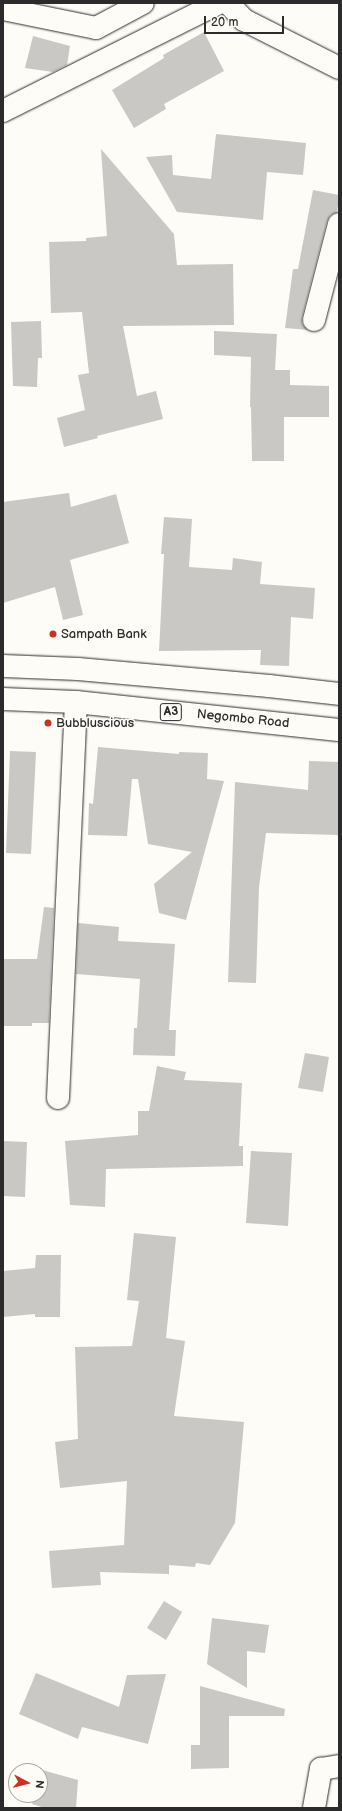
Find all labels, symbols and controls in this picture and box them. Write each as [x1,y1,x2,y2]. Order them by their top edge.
scale bar [206,8,286,34]
text: 20 m [211,15,238,30]
place label: Sampath Bank [61,626,147,642]
marker: Sampath Bank [48,629,58,639]
road number: A3 [159,702,183,722]
street label: Negombo Road [196,706,290,732]
place label: Bubbluscious [56,715,134,731]
marker: Bubbluscious [43,718,53,728]
north arrow [8,1763,48,1803]
text: N [32,1779,46,1789]

